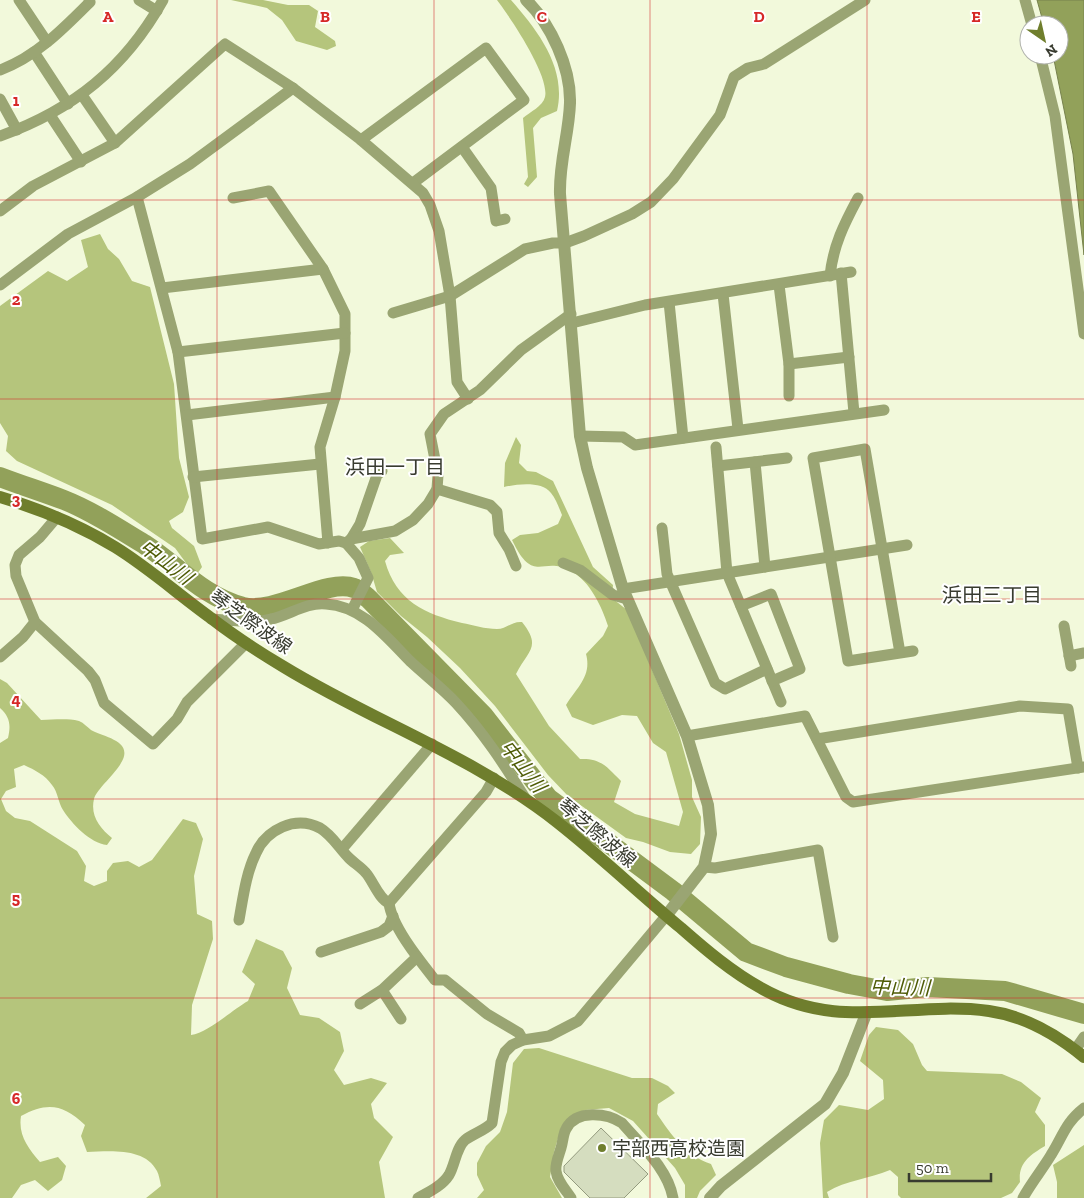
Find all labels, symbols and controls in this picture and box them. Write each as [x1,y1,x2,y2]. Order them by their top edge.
text: A [103,7,114,26]
text: B [320,7,330,26]
text: C [537,7,547,26]
text: D [753,7,765,26]
text: E [971,7,981,26]
north arrow [1019,15,1069,65]
text: N [1042,40,1060,61]
text: 1 [13,91,20,110]
text: 2 [12,290,21,309]
district label: 浜田一丁目 [345,455,445,479]
text: 3 [12,490,21,509]
water label: 中山川 [135,534,199,591]
district label: 浜田三丁目 [942,583,1042,607]
street label: 琴芝際波線 [205,585,297,659]
text: 4 [11,690,21,709]
water label: 中山川 [495,735,552,799]
street label: 琴芝際波線 [553,794,641,872]
text: 5 [12,889,20,908]
water label: 中山川 [870,974,932,1000]
text: 6 [12,1089,21,1108]
place label: 宇部西高校造園 [612,1137,745,1160]
marker: 宇部西高校造園 [596,1142,608,1154]
scale bar [909,1150,992,1182]
text: 50 m [916,1159,949,1177]

